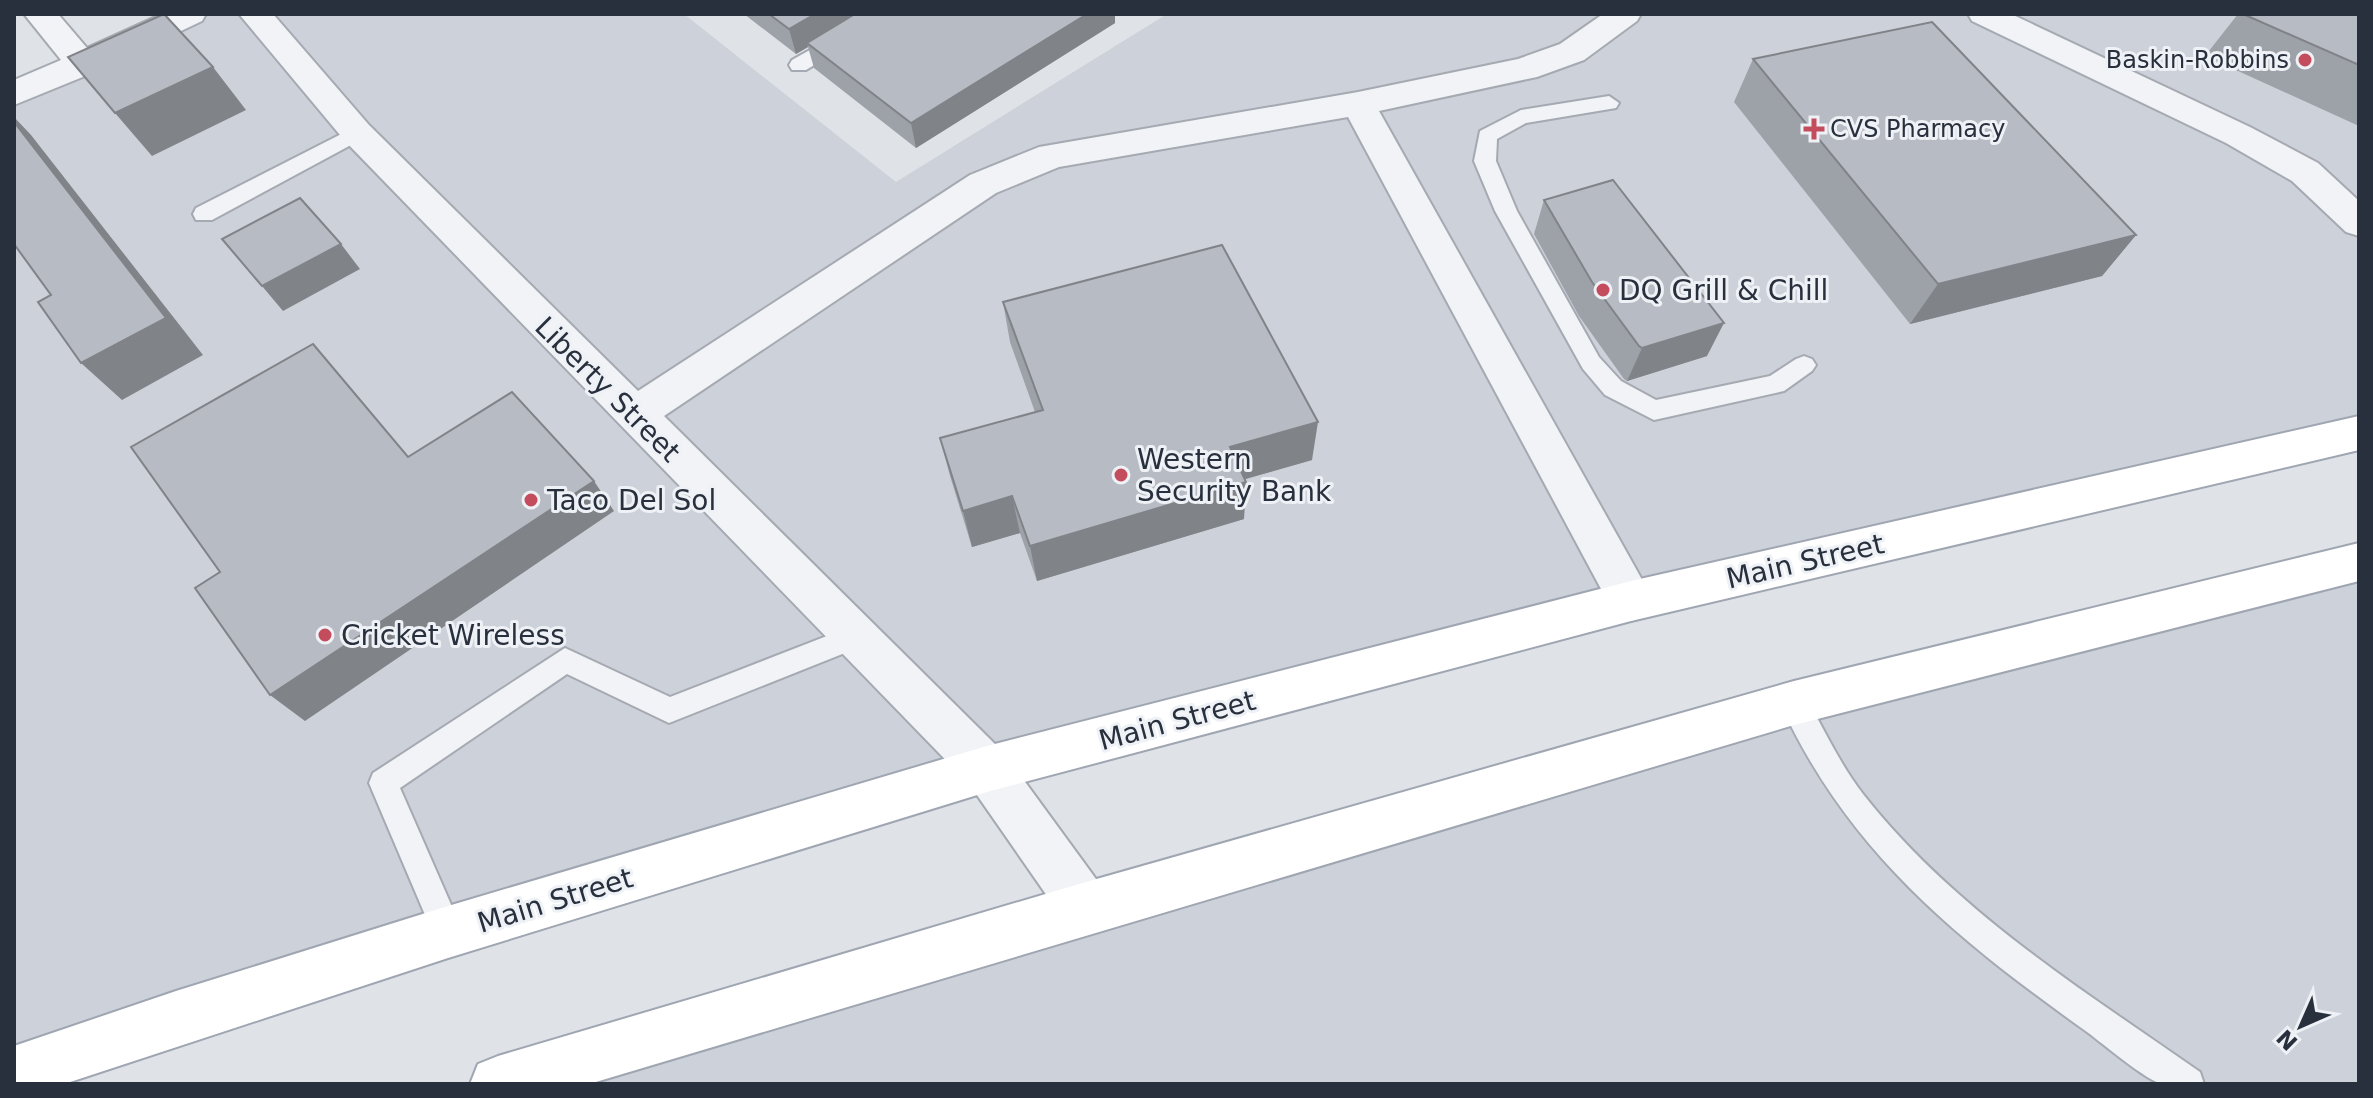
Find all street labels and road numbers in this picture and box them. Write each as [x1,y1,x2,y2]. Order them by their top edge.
street label: Liberty Street [528,310,687,469]
street label: Main Street [1723,527,1887,596]
street label: Main Street [1095,684,1259,757]
street label: Main Street [473,861,637,940]

